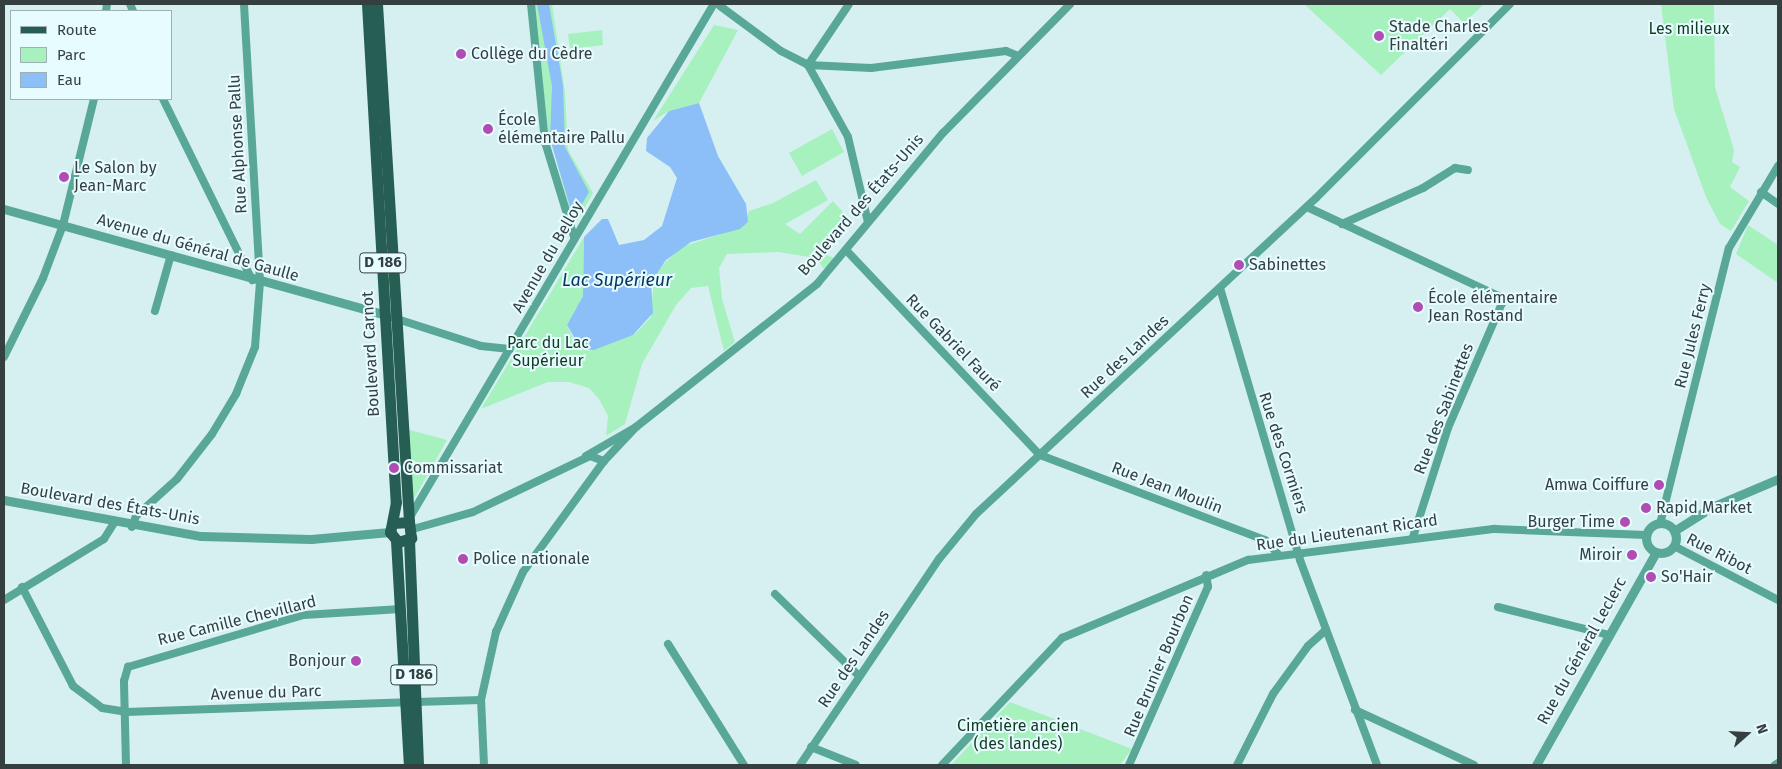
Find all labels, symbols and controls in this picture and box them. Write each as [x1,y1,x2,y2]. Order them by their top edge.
legend [10,10,172,100]
place label: Stade Charles Finaltéri [1389,17,1488,55]
park label: Les milieux [1648,19,1730,39]
text: Route [57,21,97,39]
marker: Stade Charles Finaltéri [1373,30,1385,42]
place label: Collège du Cèdre [471,44,592,64]
text: Parc [57,46,86,64]
marker: Collège du Cèdre [455,48,467,60]
text: Eau [57,71,82,89]
street label: Rue Alphonse Pallu [225,74,251,214]
place label: École élémentaire Pallu [498,110,625,148]
marker: École élémentaire Pallu [482,123,494,135]
street label: Boulevard des États-Unis [794,130,928,280]
place label: Le Salon by Jean-Marc [74,158,157,196]
marker: Le Salon by Jean-Marc [58,171,70,183]
street label: Avenue du Belloy [508,198,588,316]
street label: Avenue du Général de Gaulle [95,210,301,286]
road number: D 186 [359,250,407,276]
place label: Sabinettes [1249,255,1326,275]
marker: Sabinettes [1233,259,1245,271]
water label: Lac Supérieur [562,269,672,291]
street label: Rue Jules Ferry [1671,282,1715,390]
place label: École élémentaire Jean Rostand [1428,288,1558,326]
street label: Rue Gabriel Fauré [902,290,1004,396]
street label: Boulevard Carnot [358,291,384,417]
marker: École élémentaire Jean Rostand [1412,301,1424,313]
street label: Rue des Landes [1077,311,1173,403]
park label: Parc du Lac Supérieur [507,333,589,371]
street label: Rue des Sabinettes [1410,341,1478,477]
street label: Rue des Cormiers [1254,390,1312,516]
place label: Commissariat [404,458,502,478]
street label: Rue Jean Moulin [1109,458,1225,518]
marker: Commissariat [388,462,400,474]
place label: Amwa Coiffure [1545,475,1649,495]
street label: Boulevard des États-Unis [19,479,201,529]
marker: Amwa Coiffure [1653,479,1665,491]
place label: Rapid Market [1656,498,1752,518]
marker: Rapid Market [1640,502,1652,514]
street label: Rue du Lieutenant Ricard [1255,511,1439,555]
place label: Burger Time [1528,512,1615,532]
marker: Burger Time [1619,516,1631,528]
street label: Rue Ribot [1683,529,1755,579]
place label: Miroir [1579,545,1622,565]
place label: Police nationale [473,549,590,569]
marker: Miroir [1626,549,1638,561]
marker: Police nationale [457,553,469,565]
place label: So'Hair [1661,567,1713,587]
marker: So'Hair [1645,571,1657,583]
street label: Rue du Général Leclerc [1533,574,1631,728]
street label: Rue Camille Chevillard [156,592,318,650]
street label: Rue Brunier Bourbon [1120,592,1198,740]
street label: Rue des Landes [814,607,894,711]
place label: Bonjour [288,651,346,671]
marker: Bonjour [350,655,362,667]
road number: D 186 [390,662,438,688]
street label: Avenue du Parc [210,681,322,705]
north arrow [1722,709,1772,759]
park label: Cimetière ancien (des landes) [957,716,1079,754]
text: N [1752,722,1771,736]

